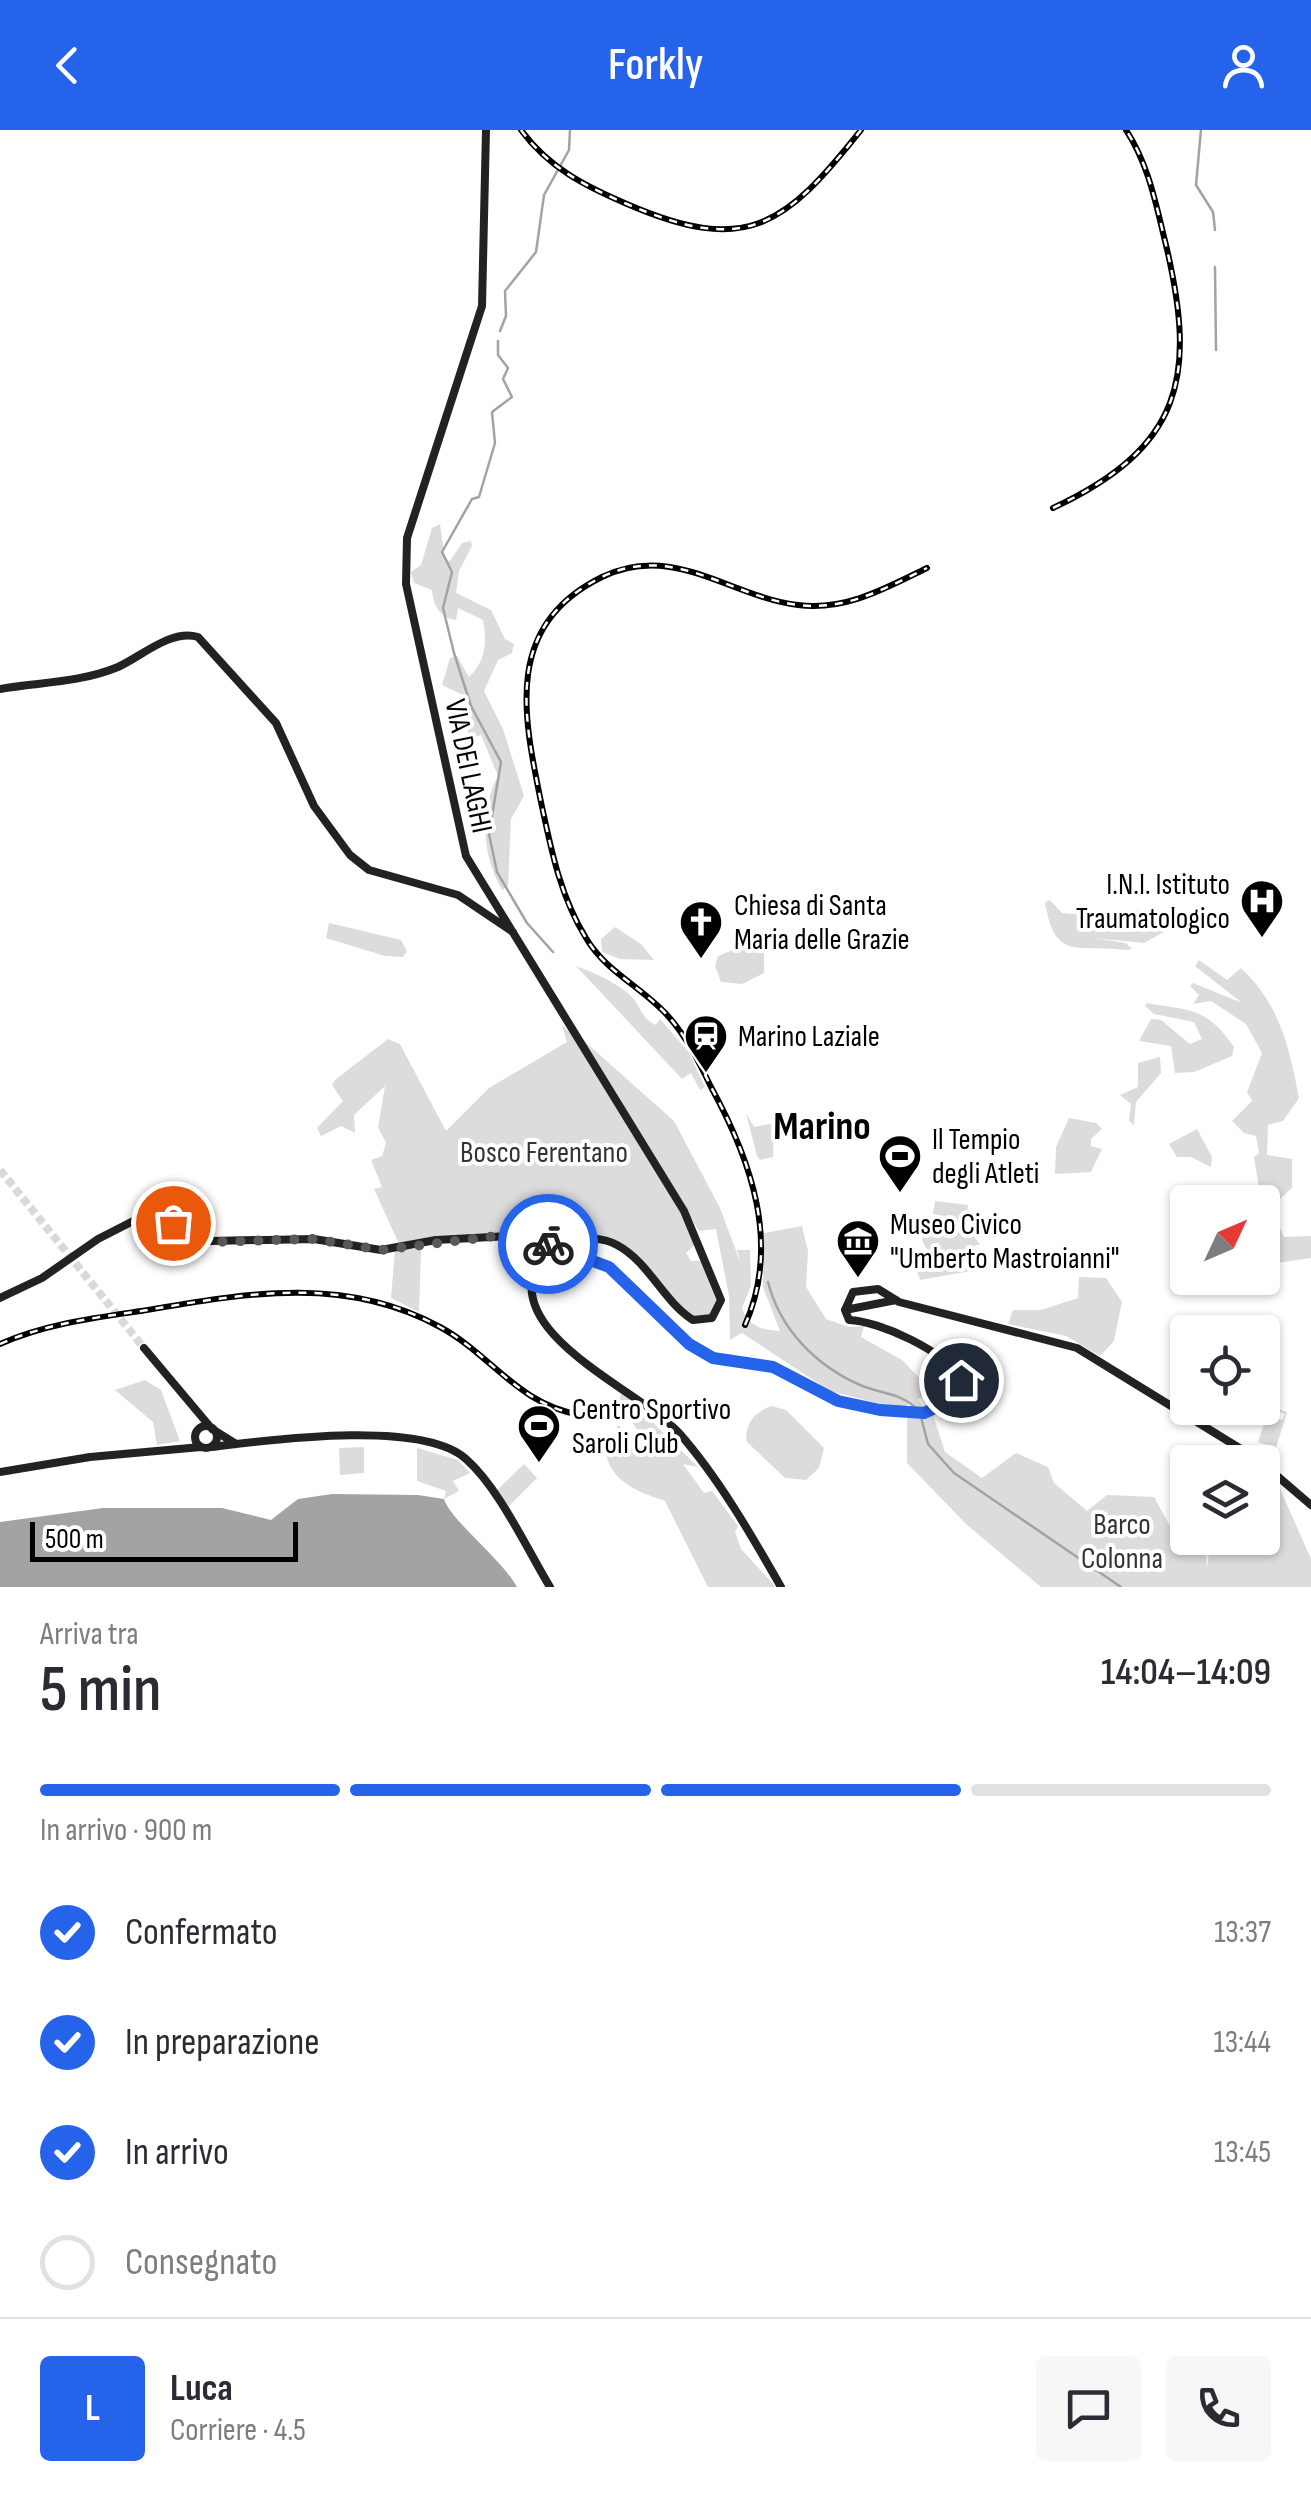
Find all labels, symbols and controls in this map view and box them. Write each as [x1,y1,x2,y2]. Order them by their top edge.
icon: back [40,38,95,93]
text: Forkly [608,38,703,93]
icon: person [1216,38,1271,93]
street label: VIA DEI LAGHI [436,696,500,836]
place label: I.N.I. Istituto Traumatologico [1076,867,1230,937]
hospital icon: I.N.I. Istituto Traumatologico [1239,878,1285,939]
place label: Chiesa di Santa Maria delle Grazie [734,888,910,958]
church icon: Chiesa di Santa Maria delle Grazie [678,899,724,960]
station icon: Marino Laziale [683,1013,729,1074]
place label: Marino Laziale [738,1019,880,1055]
district label: Marino [773,1103,871,1151]
place label: Il Tempio degli Atleti [932,1122,1039,1192]
sports icon: Il Tempio degli Atleti [877,1133,923,1194]
park label: Bosco Ferentano [460,1135,628,1171]
pin [131,1181,216,1266]
north arrow [1170,1185,1280,1295]
map controls [1170,1185,1280,1555]
courier [498,1194,598,1294]
icon: bag [146,1196,201,1251]
place label: Museo Civico "Umberto Mastroianni" [890,1207,1120,1277]
icon: bike [521,1217,576,1272]
museum icon: Museo Civico "Umberto Mastroianni" [835,1218,881,1279]
button: locate [1170,1315,1280,1425]
pin [919,1338,1004,1423]
icon: home [934,1353,989,1408]
place label: Centro Sportivo Saroli Club [572,1392,731,1462]
sports icon: Centro Sportivo Saroli Club [516,1403,562,1464]
button: layers [1170,1445,1280,1555]
park label: Barco Colonna [1081,1507,1163,1577]
scale bar [30,1517,298,1562]
text: 500 m [45,1523,104,1556]
text: Arriva tra [40,1615,139,1654]
text: 14:04–14:09 [1101,1650,1271,1695]
text: 5 min [40,1652,161,1730]
text: In arrivo · 900 m [40,1811,212,1850]
icon: check [40,1905,95,1960]
text: Confermato [125,1910,278,1955]
text: 13:37 [1214,1913,1271,1952]
icon: check [40,2015,95,2070]
text: In preparazione [125,2020,320,2065]
text: 13:44 [1213,2023,1271,2062]
icon: check [40,2125,95,2180]
text: In arrivo [125,2130,229,2175]
text: 13:45 [1214,2133,1271,2172]
text: Consegnato [125,2240,277,2285]
button: chat [1036,2356,1141,2461]
button: phone [1166,2356,1271,2461]
text: Luca [170,2366,233,2411]
text: L [85,2386,100,2431]
text: Corriere · 4.5 [170,2411,306,2450]

